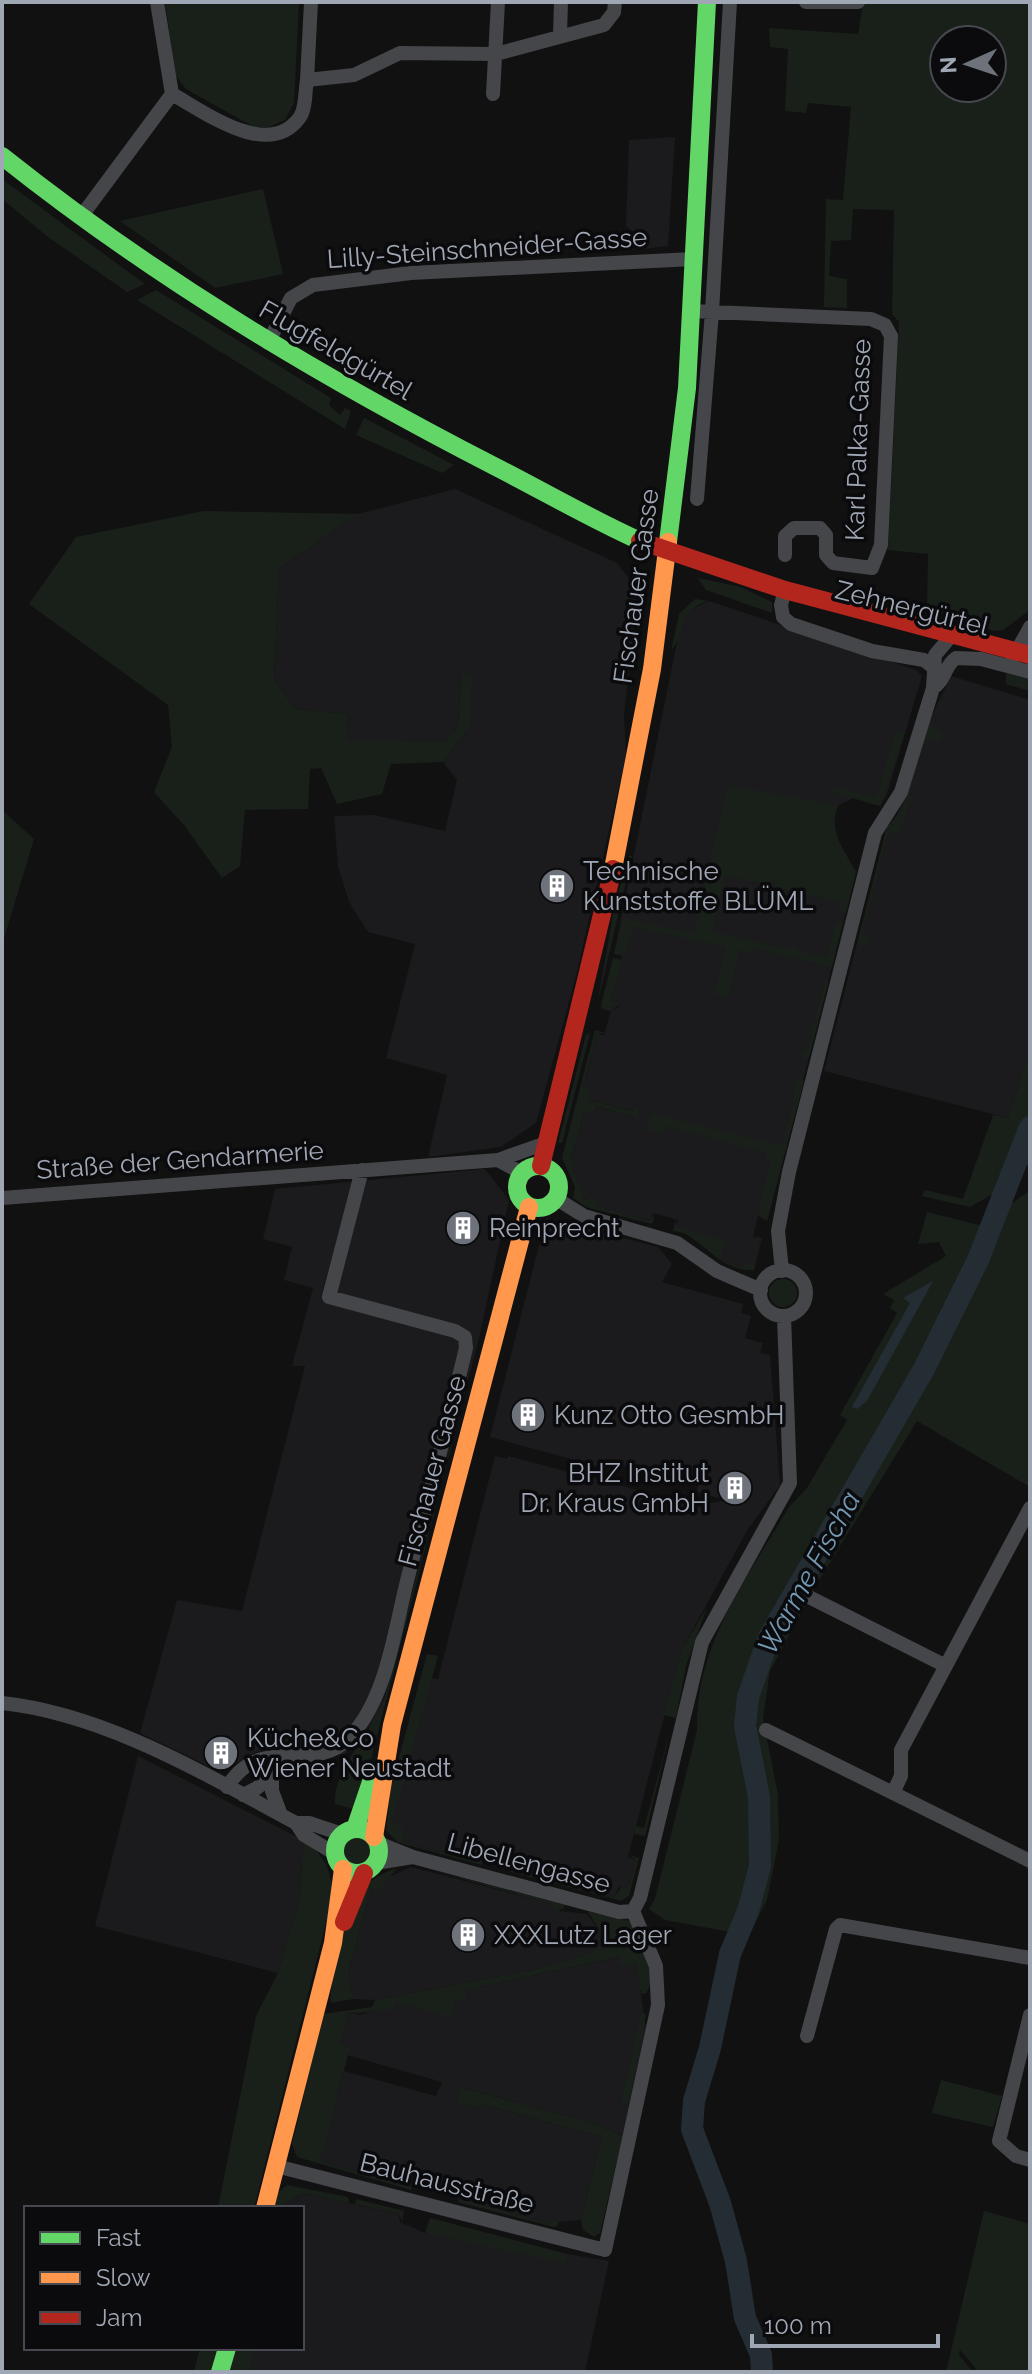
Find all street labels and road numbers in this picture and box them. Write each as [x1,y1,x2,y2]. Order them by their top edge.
street label: Lilly-Steinschneider-Gasse [326,222,648,274]
street label: Flugfeldgürtel [254,294,419,406]
street label: Karl Palka-Gasse [839,338,877,542]
street label: Fischauer Gasse [607,487,665,685]
street label: Zehnergürtel [832,574,993,642]
street label: Straße der Gendarmerie [35,1135,325,1185]
street label: Fischauer Gasse [392,1372,472,1570]
street label: Libellengasse [444,1827,614,1899]
street label: Bauhausstraße [357,2147,537,2219]

